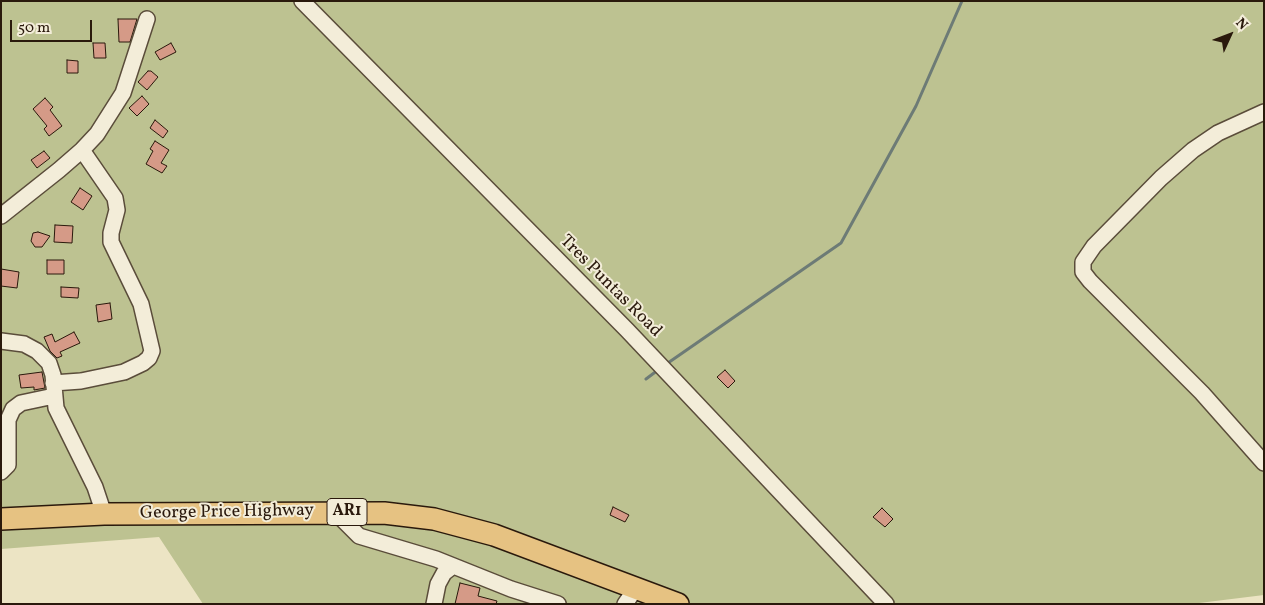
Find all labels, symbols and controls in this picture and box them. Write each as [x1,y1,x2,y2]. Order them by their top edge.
scale bar [12,10,95,42]
north arrow [1205,10,1255,60]
text: N [1231,14,1252,35]
text: 50 m [18,18,50,39]
street label: Tres Puntas Road [554,231,666,343]
road number: AR1 [327,498,367,526]
street label: George Price Highway [140,501,314,525]

